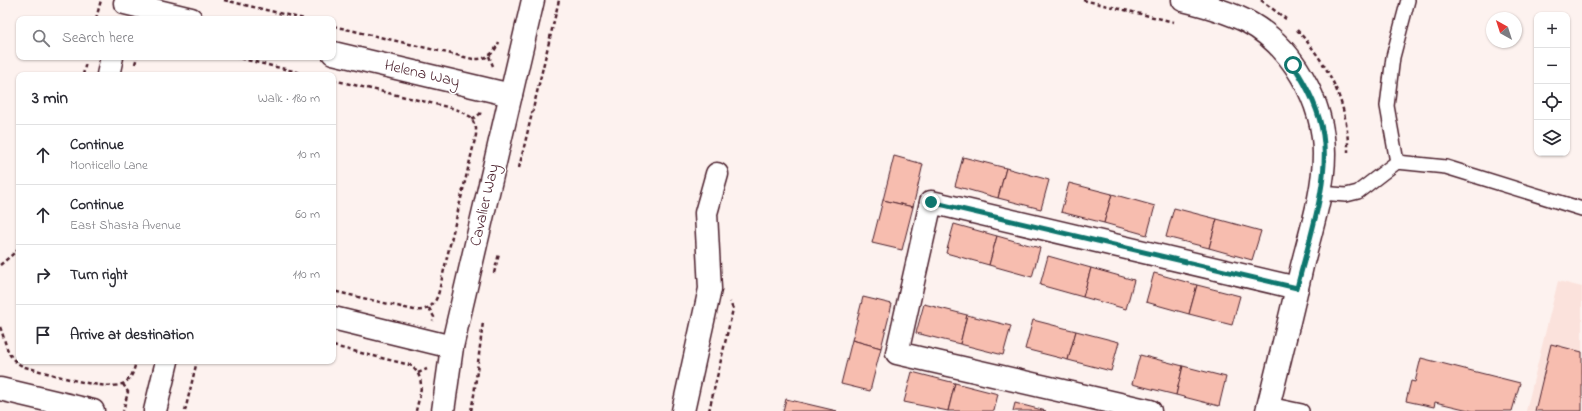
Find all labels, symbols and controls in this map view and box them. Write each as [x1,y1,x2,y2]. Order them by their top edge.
north arrow [1486,12,1522,48]
map controls [1534,12,1570,156]
button: + [1534,12,1570,48]
search box [16,16,336,60]
icon: search [30,27,52,49]
text: Search here [62,27,134,49]
button: − [1534,48,1570,84]
street label: Helena Way [382,54,462,94]
route start [1284,56,1302,74]
button: locate [1534,84,1570,120]
text: 3 min [32,86,68,111]
text: Walk · 180 m [258,89,320,108]
button: layers [1534,120,1570,156]
text: Continue [70,134,124,156]
icon: ahead [32,144,54,166]
text: 10 m [297,145,320,164]
text: Monticello Lane [70,156,148,175]
street label: Cavalier Way [464,161,506,249]
route end [922,193,940,211]
text: Continue [70,194,124,216]
icon: ahead [32,204,54,226]
text: 60 m [295,205,320,224]
text: East Shasta Avenue [70,216,181,235]
icon: right [32,264,54,286]
text: Turn right [70,264,128,286]
text: 110 m [293,265,320,284]
icon: arrive [32,324,54,346]
text: Arrive at destination [70,324,194,346]

